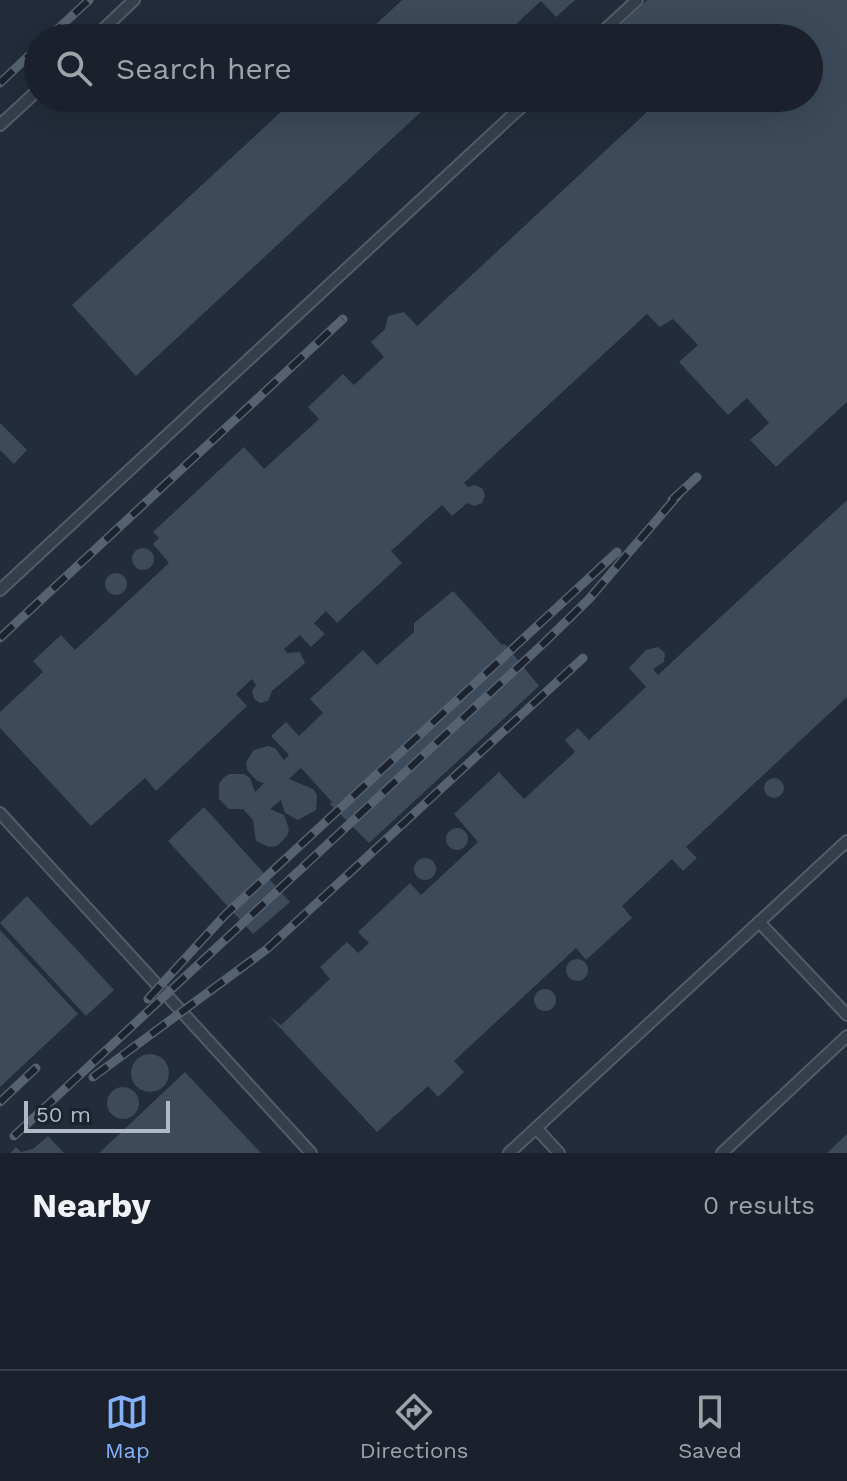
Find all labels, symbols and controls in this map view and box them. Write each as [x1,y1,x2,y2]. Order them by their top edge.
search box [24,24,823,112]
icon: search [52,46,96,90]
text: Search here [116,51,292,86]
scale bar [24,1097,170,1133]
text: 50 m [36,1102,91,1127]
text: Nearby [32,1185,151,1225]
text: 0 results [703,1190,815,1220]
tab: Map [105,1390,150,1463]
tab: Directions [360,1390,468,1463]
tab: Saved [678,1390,742,1463]

